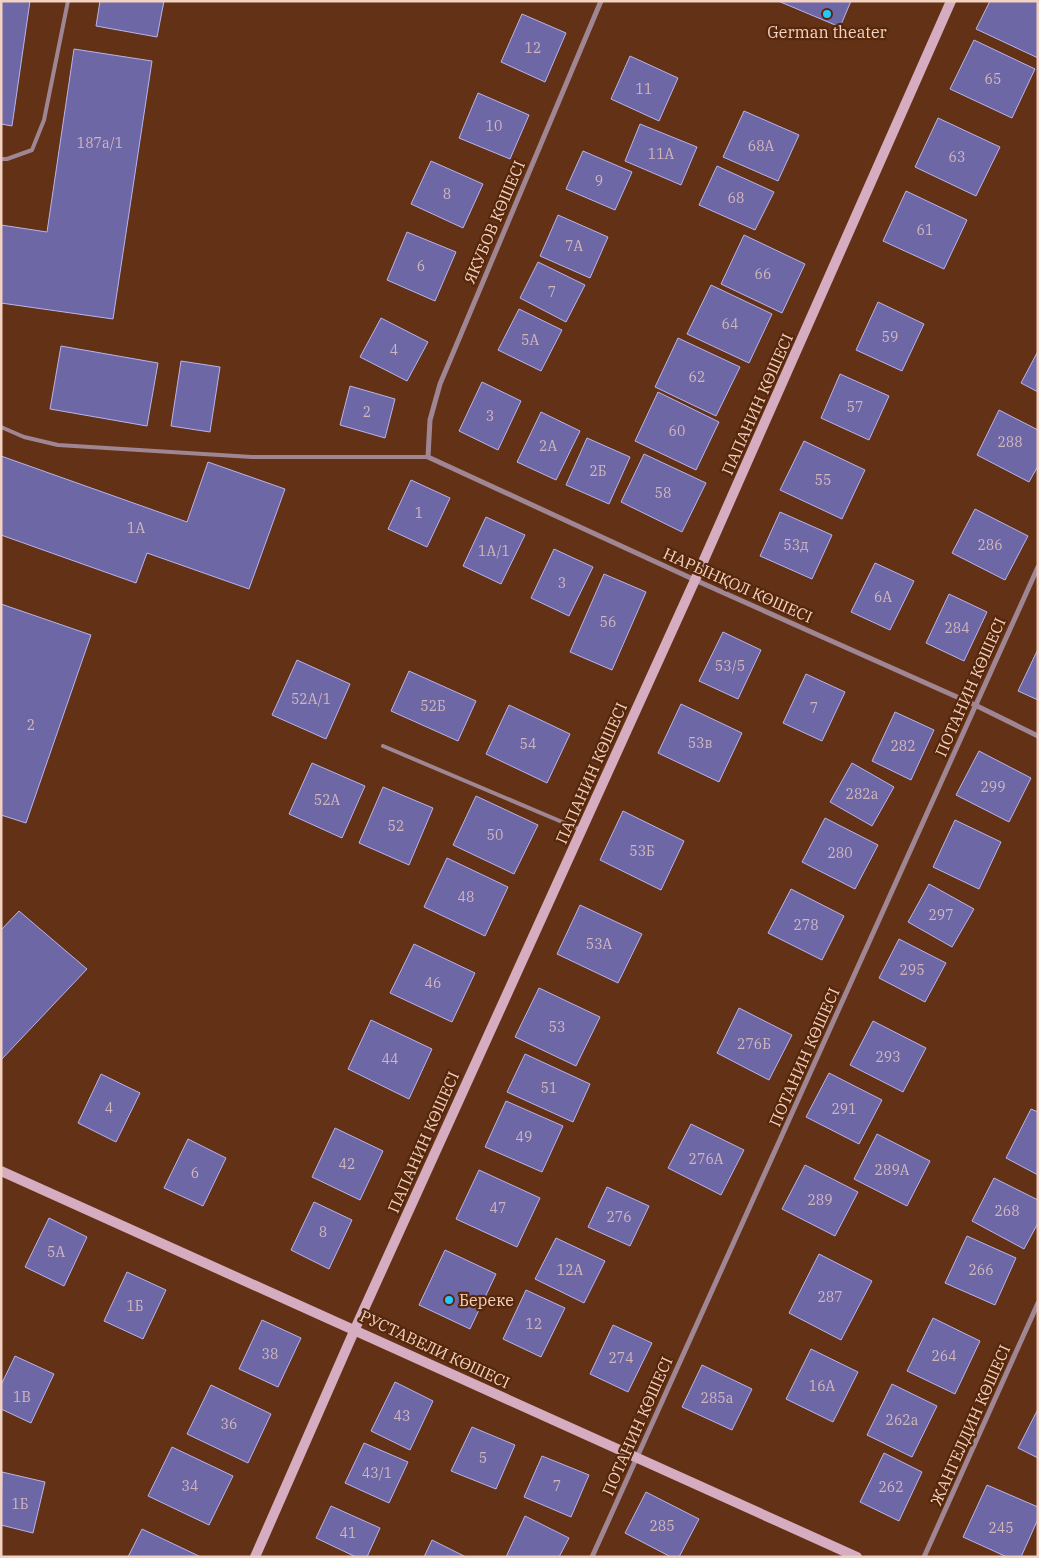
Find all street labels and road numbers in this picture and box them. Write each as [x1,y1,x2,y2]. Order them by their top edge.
street label: ЯКУБОВ КӨШЕСІ [459,157,529,287]
street label: ПАПАНИН КӨШЕСІ [717,330,797,478]
street label: НАРЫНҚОЛ КӨШЕСІ [660,543,816,627]
street label: ПОТАНИН КӨШЕСІ [930,614,1010,760]
street label: ПАПАНИН КӨШЕСІ [551,699,631,847]
street label: ПОТАНИН КӨШЕСІ [764,984,844,1130]
street label: ПАПАНИН КӨШЕСІ [383,1068,463,1216]
street label: РУСТАВЕЛИ КӨШЕСІ [357,1305,513,1393]
street label: ЖАНГЕЛДИН КӨШЕСІ [926,1342,1014,1508]
street label: ПОТАНИН КӨШЕСІ [597,1353,677,1499]

